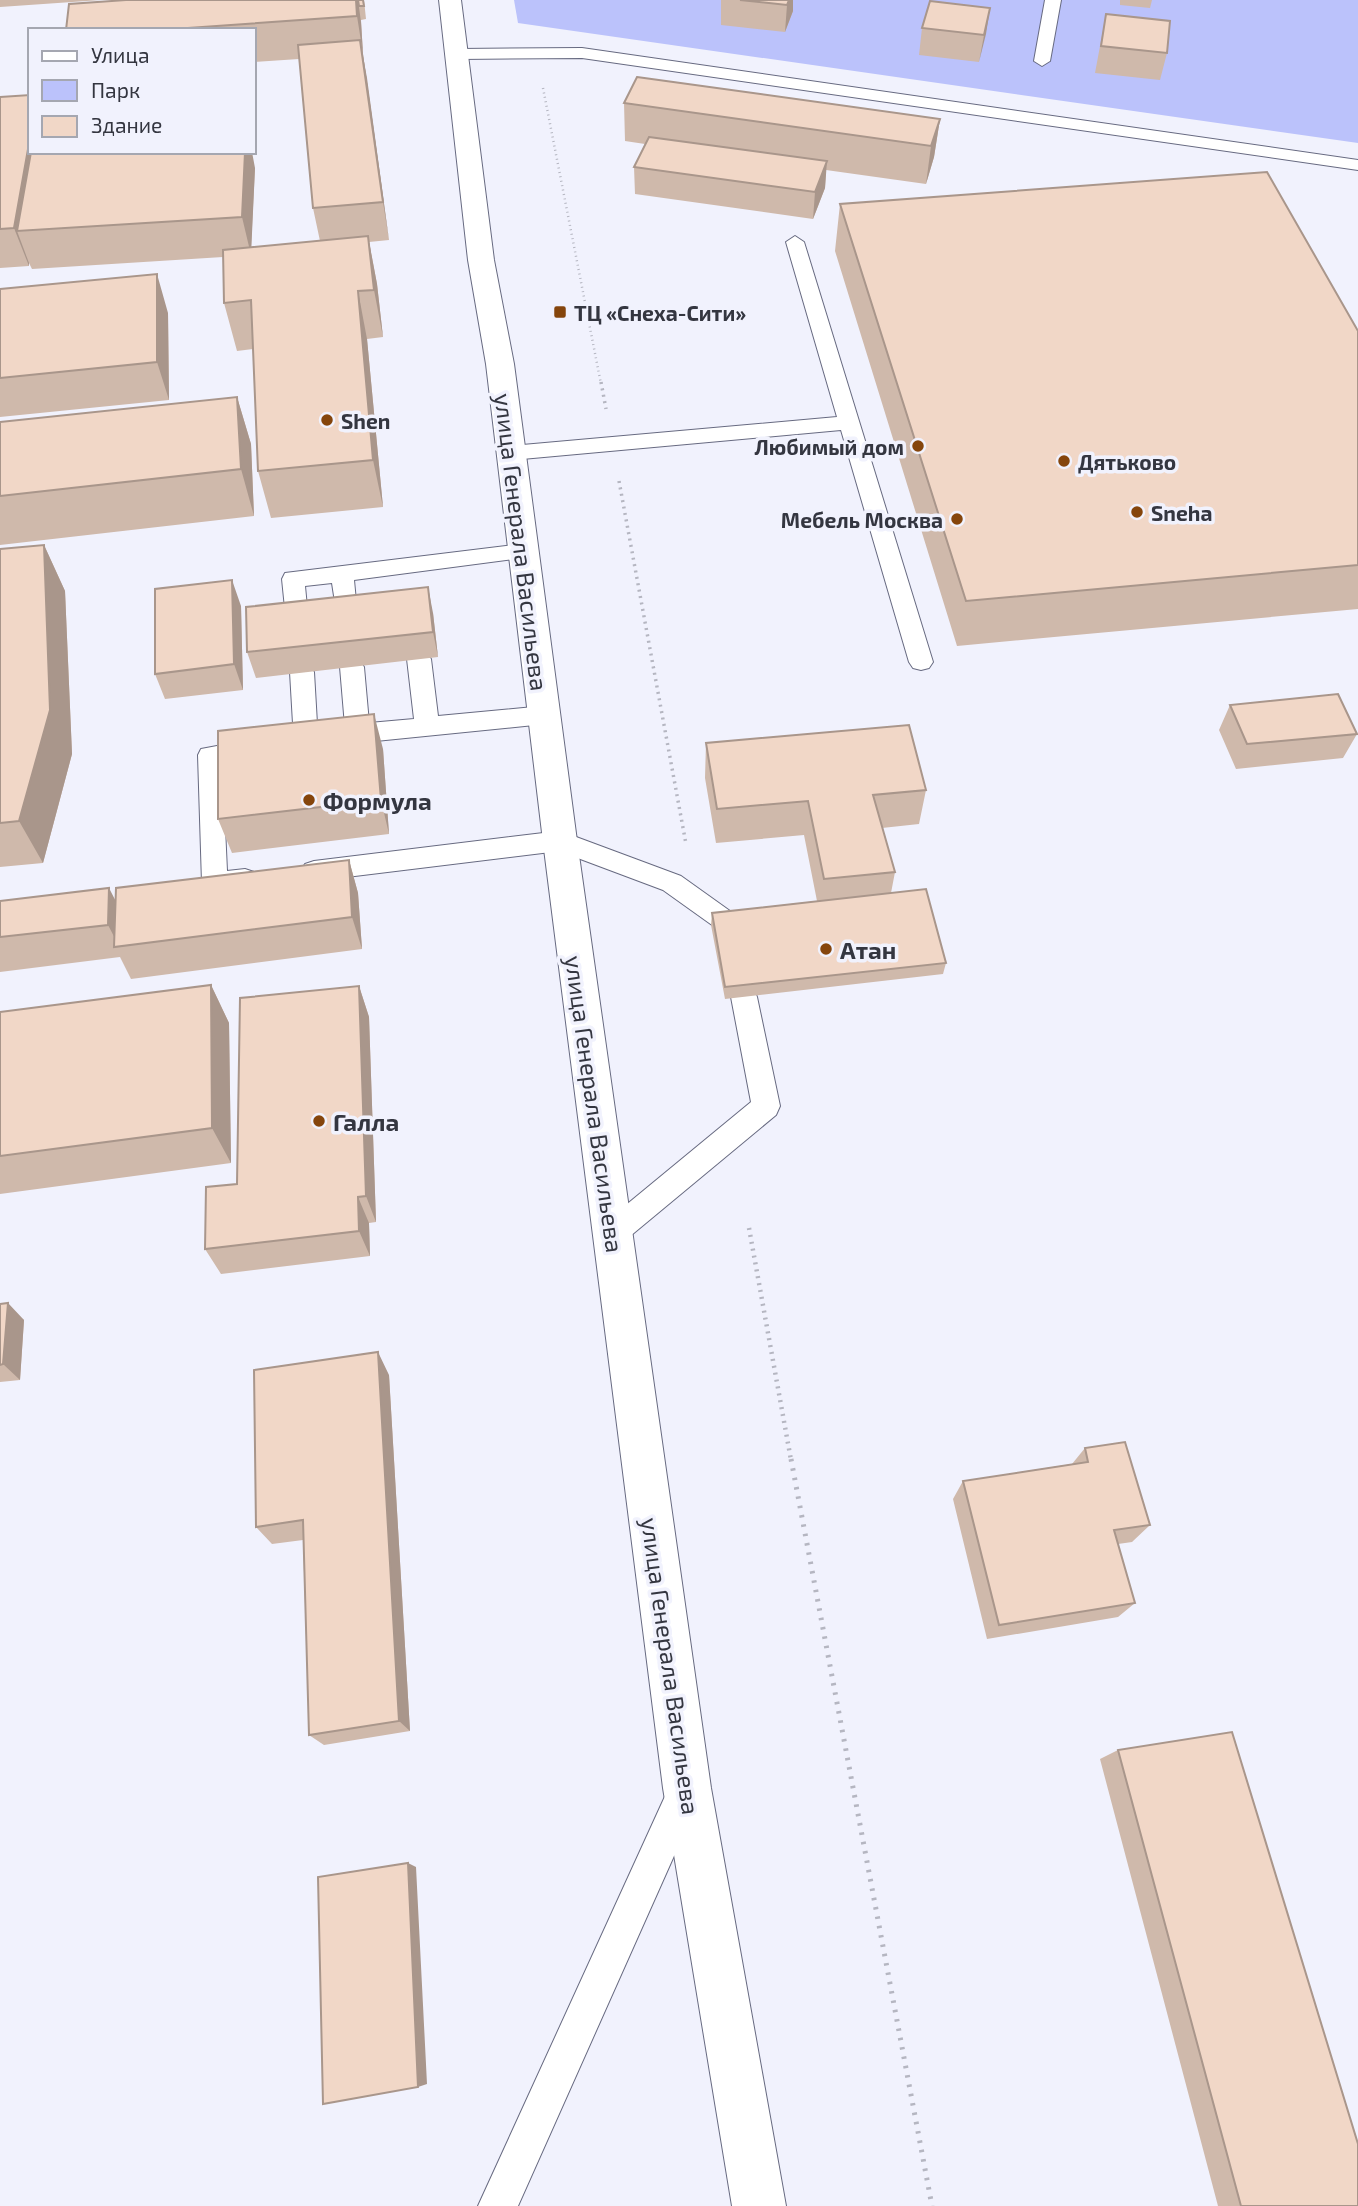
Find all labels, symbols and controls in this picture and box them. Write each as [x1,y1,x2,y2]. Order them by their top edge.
legend [28,28,256,154]
text: Улица [91,42,150,67]
text: Парк [91,77,140,102]
text: Здание [91,112,162,137]
place label: ТЦ «Снеха-Сити» [574,300,746,325]
marker: ТЦ «Снеха-Сити» [552,304,568,320]
street label: улица Генерала Васильева [488,392,555,693]
place label: Shen [341,408,390,433]
marker: Shen [319,412,335,428]
place label: Любимый дом [755,434,904,459]
marker: Любимый дом [910,438,926,454]
place label: Дятьково [1078,449,1176,474]
marker: Дятьково [1056,453,1072,469]
place label: Sneha [1151,500,1212,525]
marker: Sneha [1129,504,1145,520]
place label: Мебель Москва [781,507,943,532]
marker: Мебель Москва [949,511,965,527]
place label: Формула [323,786,432,815]
marker: Формула [301,792,317,808]
place label: Атан [840,935,896,964]
marker: Атан [818,941,834,957]
street label: улица Генерала Васильева [559,954,630,1255]
place label: Галла [333,1107,399,1136]
marker: Галла [311,1113,327,1129]
street label: улица Генерала Васильева [635,1516,706,1817]

